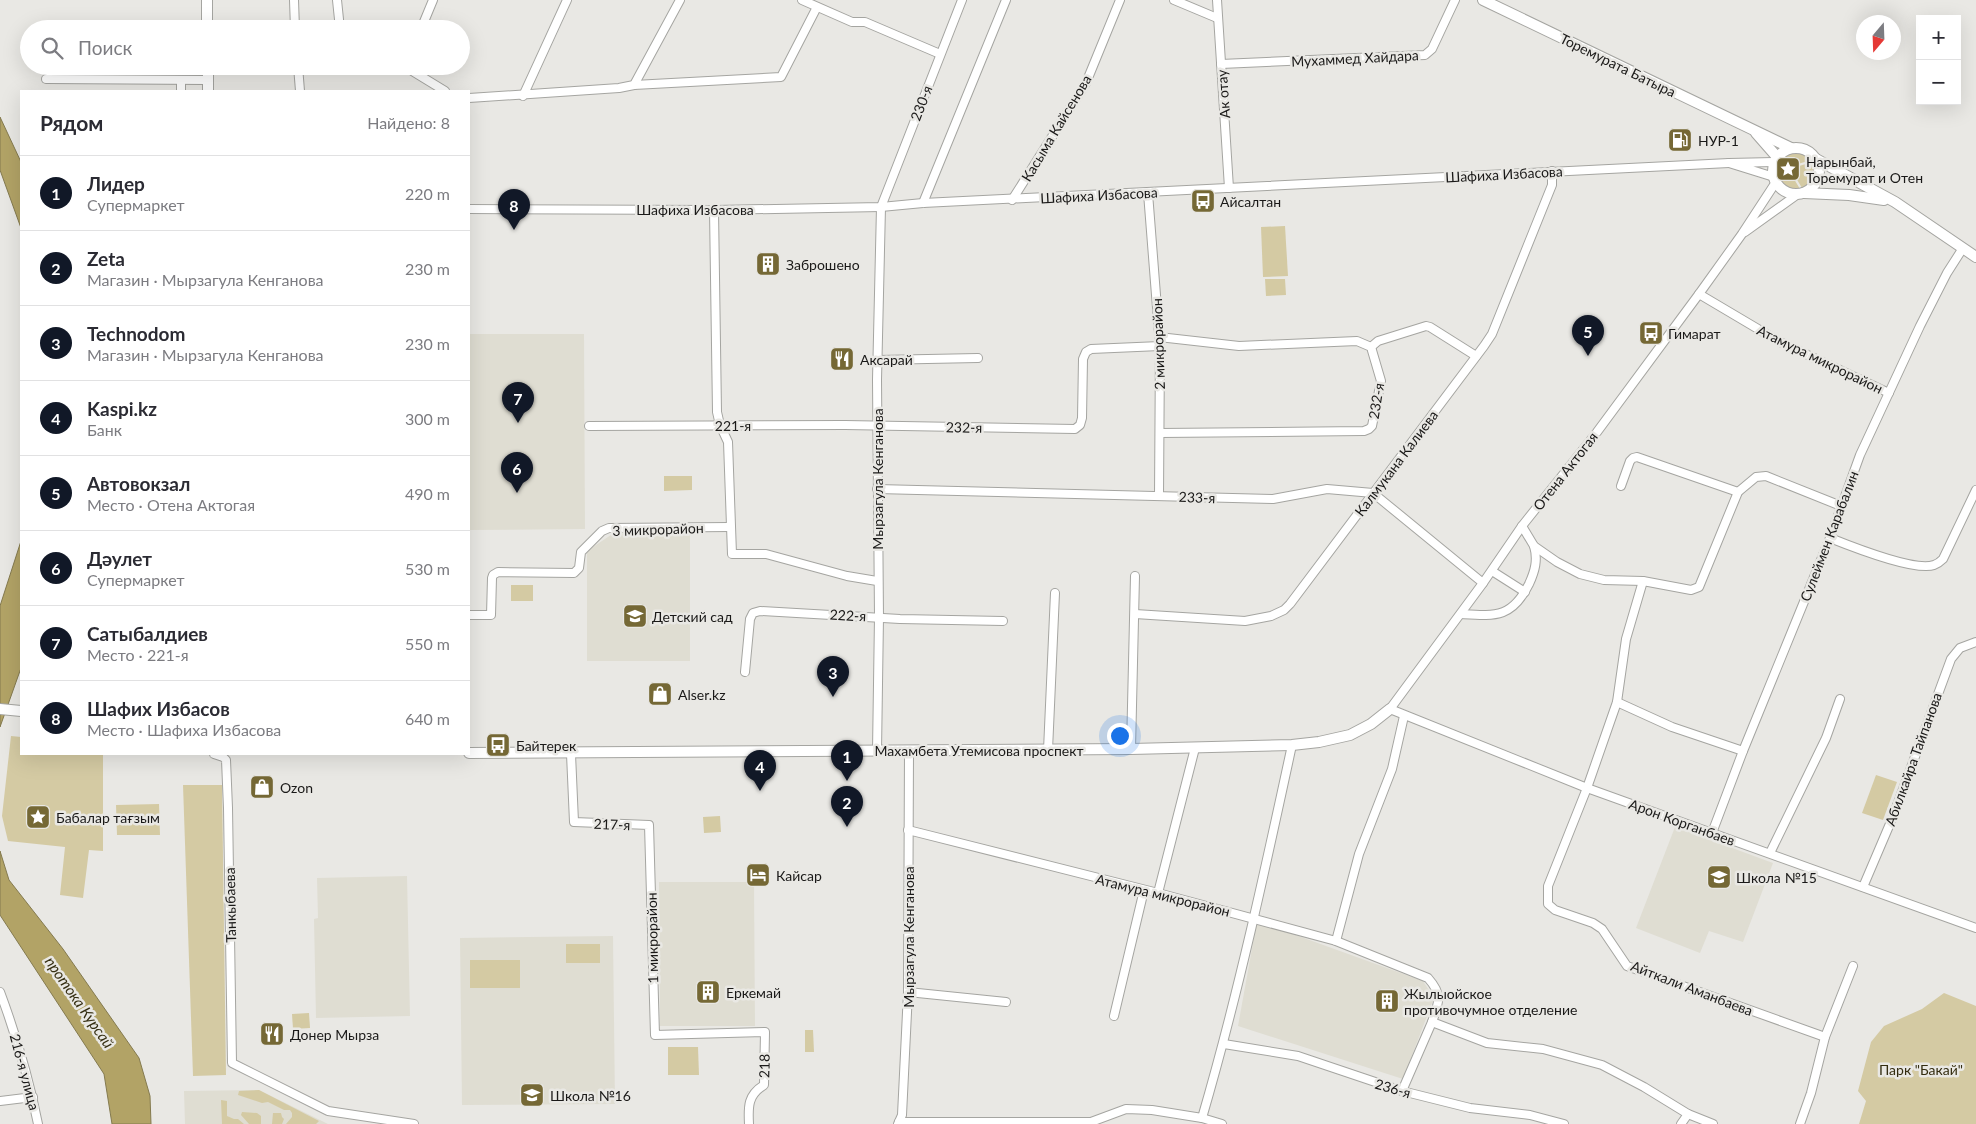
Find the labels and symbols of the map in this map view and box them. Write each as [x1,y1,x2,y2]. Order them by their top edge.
north arrow [1856,15,1901,60]
street label: Торемурата Батыра [1557,30,1679,100]
street label: Мухаммед Хайдара [1291,46,1419,70]
street label: Ак отау [1213,68,1233,119]
street label: Касыма Кайсенова [1017,72,1095,184]
street label: 230-я [907,83,935,123]
fuel station icon: НУР-1 [1667,127,1693,153]
place label: НУР-1 [1698,132,1739,149]
place label: Нарынбай, Торемурат и Отен [1806,153,1923,186]
place icon: Нарынбай, Торемурат и Отен [1775,156,1801,182]
street label: Шафиха Избасова [1445,162,1563,186]
street label: Шафиха Избасова [1040,183,1158,207]
bus stop icon: Айсалтан [1190,188,1216,214]
pin: 8 [498,189,530,230]
place label: Айсалтан [1220,193,1281,210]
street label: Шафиха Избасова [636,201,754,218]
building icon: Заброшено [755,251,781,277]
place label: Заброшено [786,256,860,273]
street label: 2 микрорайон [1148,298,1168,390]
pin: 5 [1572,315,1604,356]
bus stop icon: Гимарат [1638,320,1664,346]
street label: Атамура микрорайон [1754,321,1886,397]
place label: Гимарат [1668,325,1721,342]
restaurant icon: Аксарай [829,346,855,372]
place label: Аксарай [860,351,913,368]
pin: 7 [502,382,534,423]
street label: 232-я [1365,382,1387,420]
street label: Калмукана Калиева [1351,407,1441,519]
street label: Мырзагула Кенганова [869,408,886,550]
street label: 221-я [715,417,751,434]
street label: 232-я [946,418,982,436]
street label: Отена Актогая [1529,428,1601,514]
pin: 6 [501,452,533,493]
street label: Сулеймен Карабалин [1796,468,1862,604]
street label: 233-я [1178,488,1216,506]
street label: 3 микрорайон [612,519,704,539]
school or university icon: Детский сад [622,603,648,629]
street label: 222-я [829,606,867,624]
place label: Детский сад [652,608,733,625]
pin: 3 [817,656,849,697]
shop icon: Alser.kz [647,681,673,707]
place label: Alser.kz [678,686,726,703]
street label: Абилкайра Тайпанова [1881,690,1945,828]
your location [1107,723,1133,749]
bus stop icon: Байтерек [485,732,511,758]
place label: Байтерек [516,737,577,754]
pin: 1 [831,740,863,781]
street label: Махамбета Утемисова проспект [874,742,1084,759]
pin: 4 [744,750,776,791]
shop icon: Ozon [249,774,275,800]
place label: Ozon [280,779,313,796]
pin: 2 [831,786,863,827]
street label: Арон Корганбаев [1627,795,1737,849]
place icon: Бабалар тағзым [25,804,51,830]
place label: Бабалар тағзым [56,809,160,826]
street label: 217-я [593,815,631,833]
hotel icon: Кайсар [745,862,771,888]
school or university icon: Школа №15 [1706,864,1732,890]
street label: Мырзагула Кенганова [900,866,917,1008]
street label: Танкыбаева [221,867,239,943]
place label: Кайсар [776,867,822,884]
place label: Школа №15 [1736,869,1817,886]
street label: Атамура микрорайон [1094,870,1232,920]
street label: 1 микрорайон [643,892,661,984]
water label: протока Курсай [42,953,118,1051]
street label: Айткали Аманбаева [1629,957,1755,1019]
building icon: Еркемай [695,979,721,1005]
place label: Еркемай [726,984,781,1001]
place label: Жылыойское противочумное отделение [1404,985,1577,1018]
building icon: Жылыойское противочумное отделение [1374,988,1400,1014]
restaurant icon: Донер Мырза [259,1021,285,1047]
place label: Донер Мырза [290,1026,379,1043]
street label: 216-я улица [7,1032,43,1112]
street label: 218 [755,1054,773,1078]
park label: Парк "Бакай" [1879,1061,1963,1078]
street label: 236-я [1373,1075,1413,1101]
school or university icon: Школа №16 [519,1082,545,1108]
place label: Школа №16 [550,1087,631,1104]

